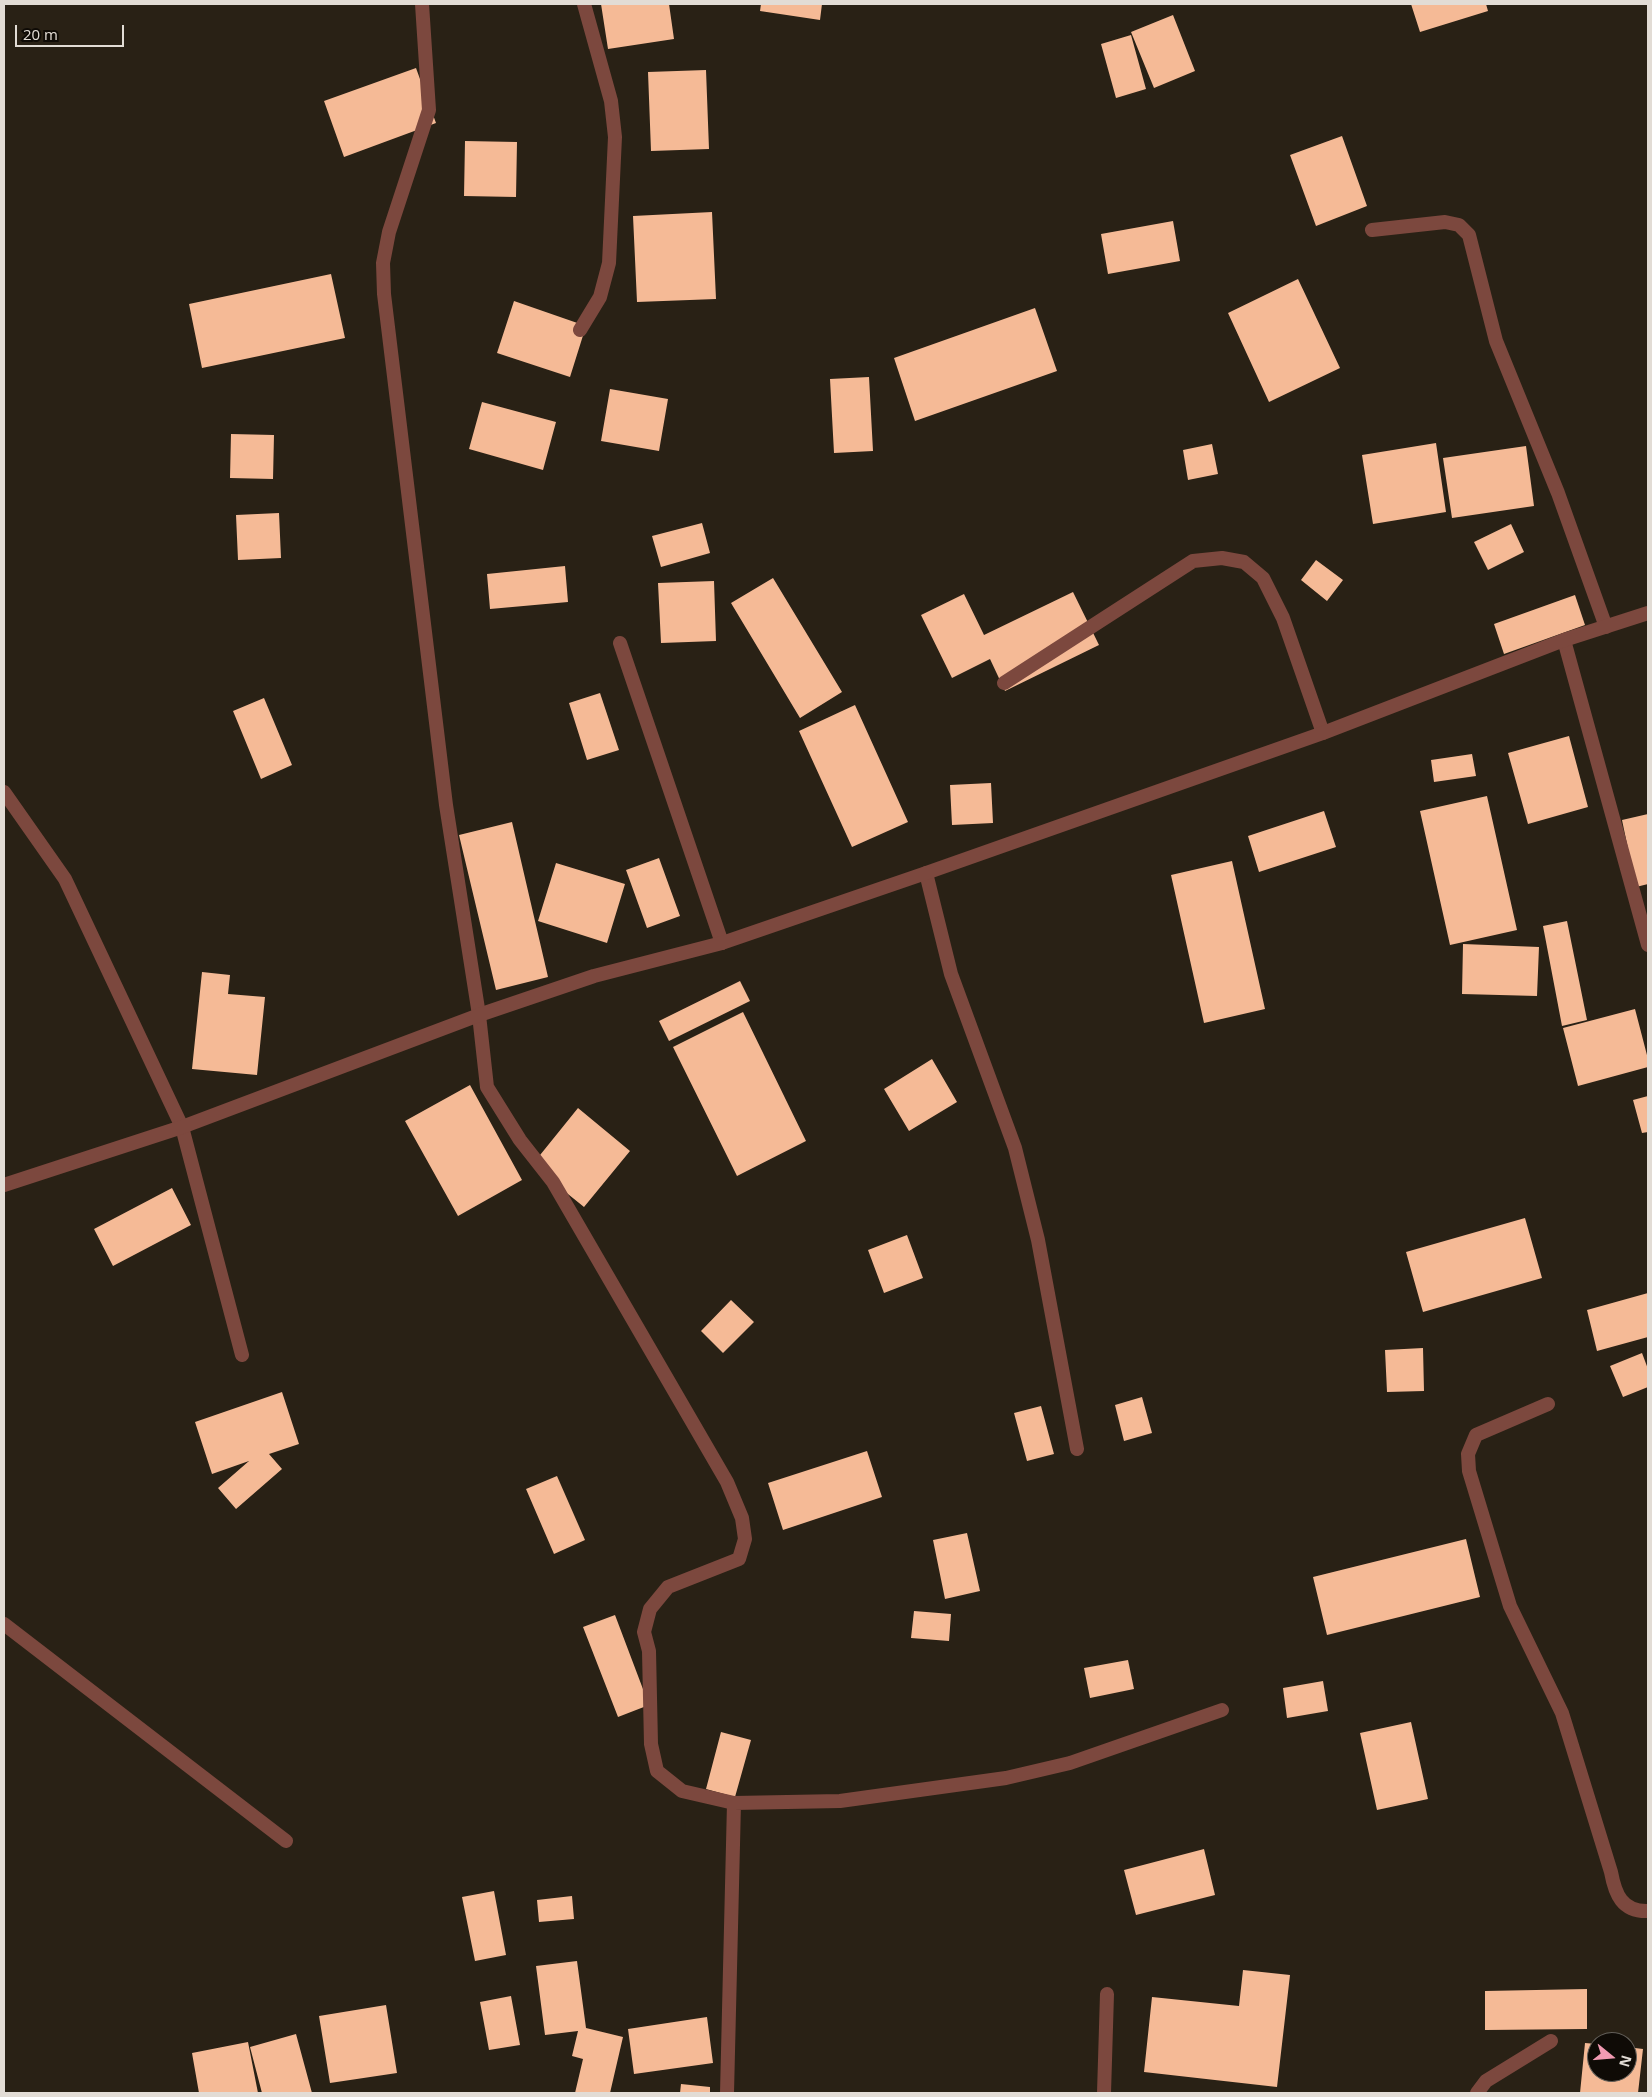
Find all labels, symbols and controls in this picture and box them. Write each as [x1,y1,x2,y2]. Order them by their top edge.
scale bar [18,15,126,47]
text: 20 m [23,24,58,44]
north arrow [1587,2032,1637,2082]
text: N [1615,2053,1637,2069]

